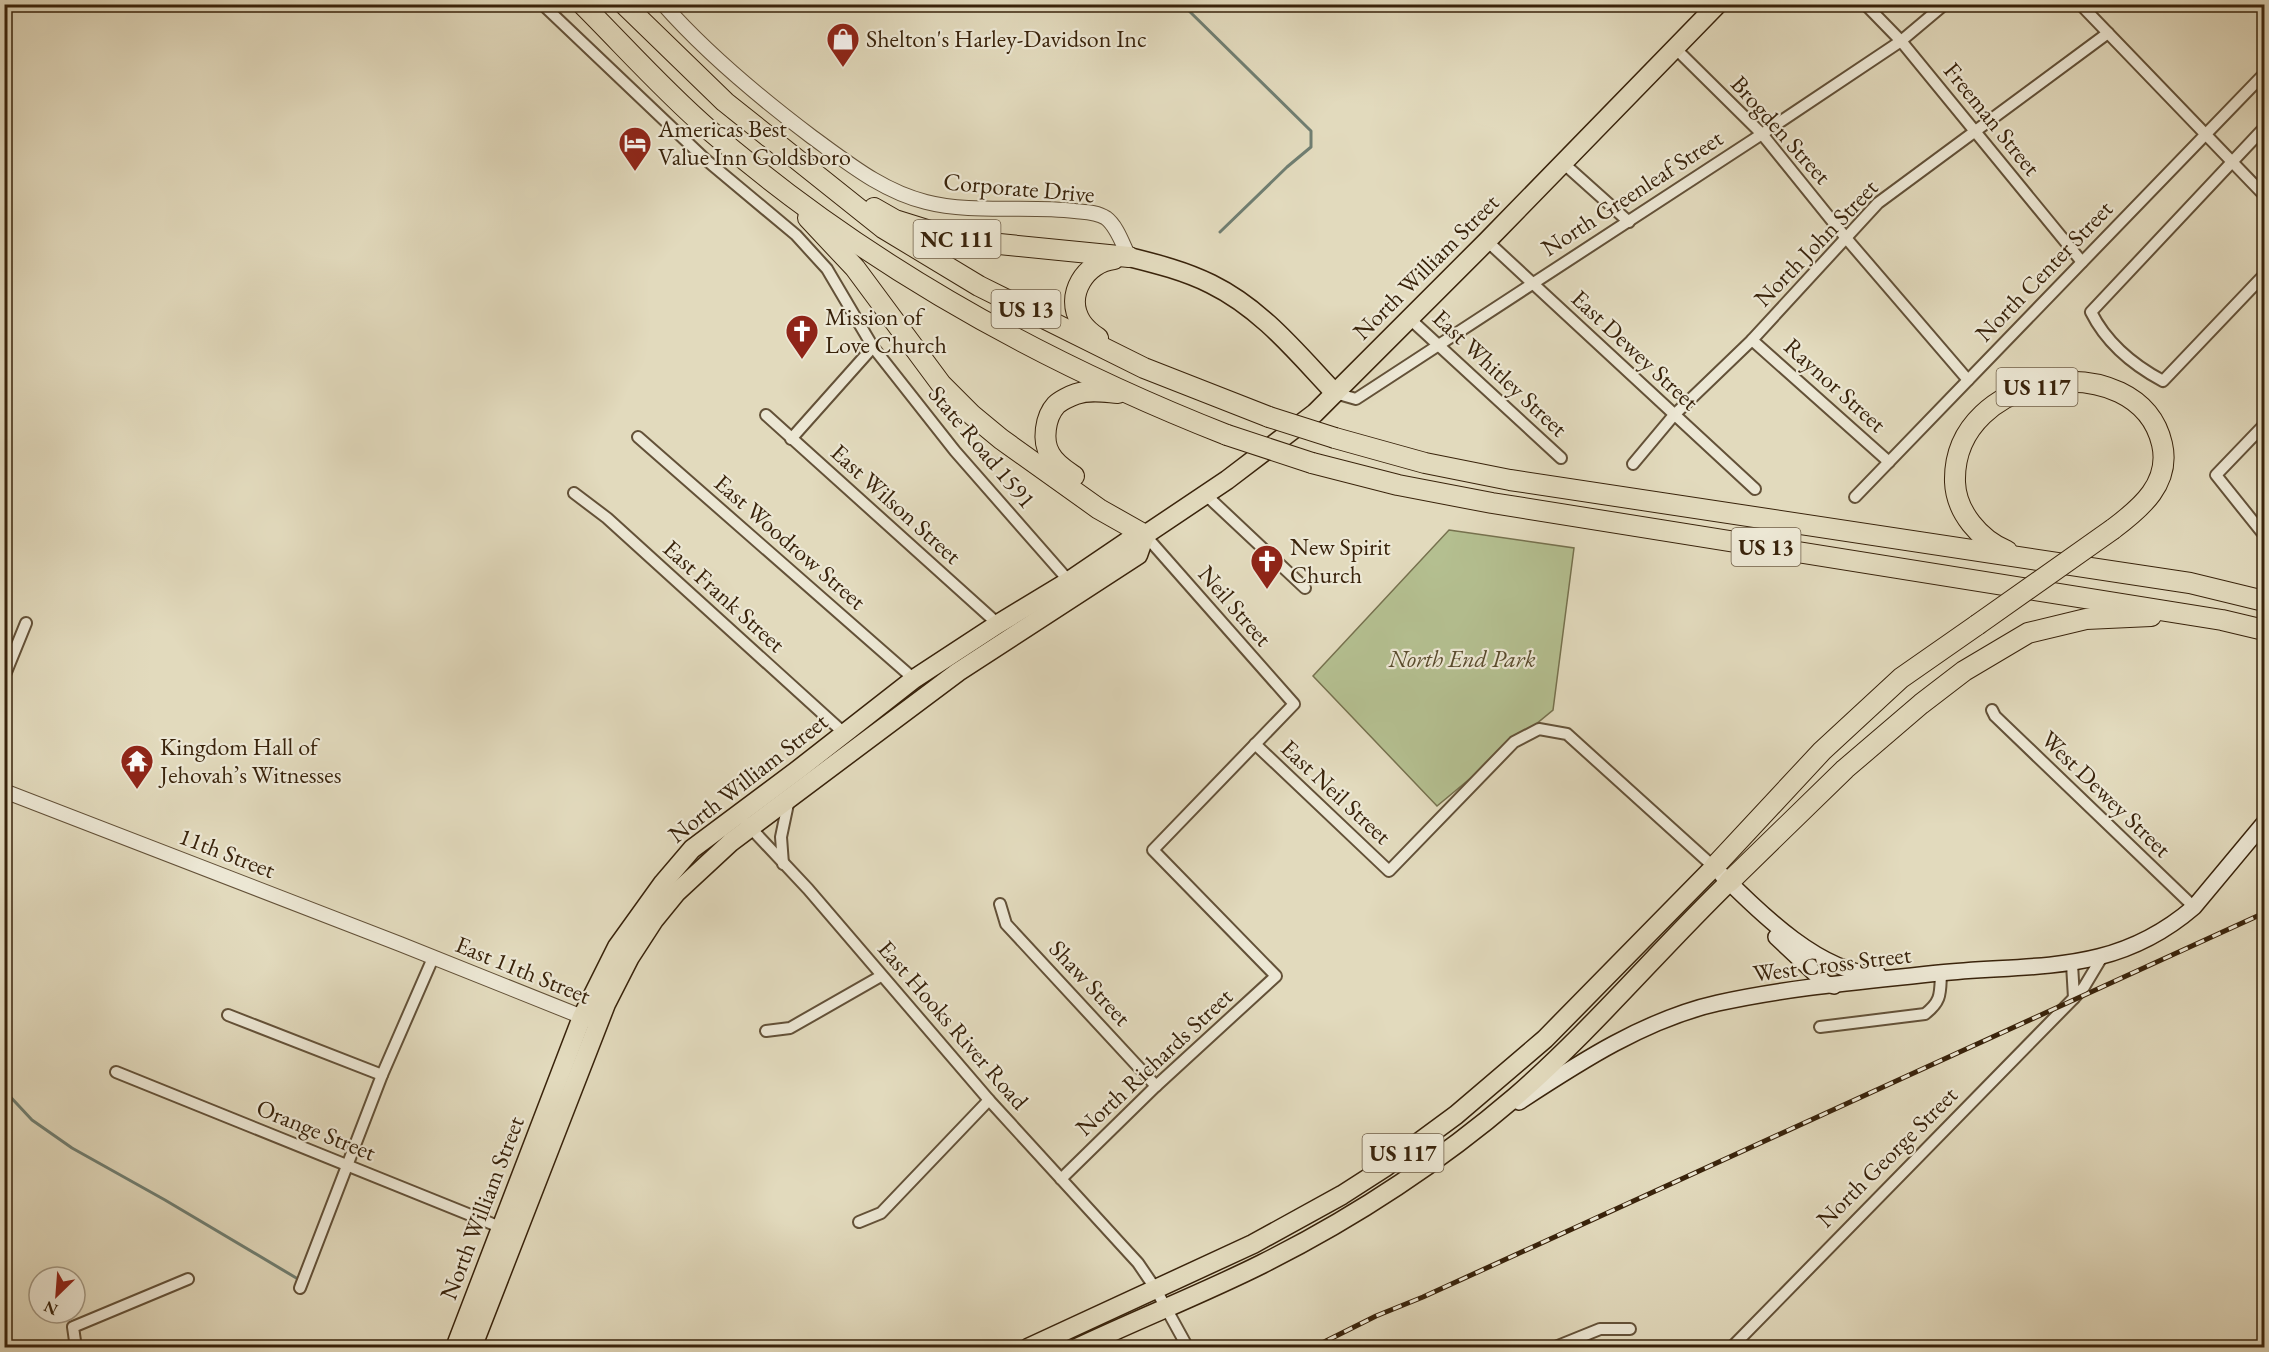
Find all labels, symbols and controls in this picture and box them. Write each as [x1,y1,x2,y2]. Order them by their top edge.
shop icon: Shelton's Harley-Davidson Inc [825,21,861,68]
place label: Shelton's Harley-Davidson Inc [866,23,1147,54]
street label: Freeman Street [1937,56,2048,182]
street label: Brogden Street [1724,69,1839,191]
place label: Americas Best Value Inn Goldsboro [657,113,851,172]
street label: North Greenleaf Street [1535,122,1729,263]
hotel icon: Americas Best Value Inn Goldsboro [617,125,653,172]
street label: Corporate Drive [942,165,1096,210]
street label: North John Street [1747,172,1885,313]
street label: North William Street [1346,187,1506,346]
street label: North Center Street [1968,193,2119,348]
road number: NC 111 [914,220,1000,258]
street label: East Dewey Street [1565,283,1706,417]
road number: US 13 [992,290,1060,328]
place label: Mission of Love Church [825,301,947,360]
street label: East Whitley Street [1426,302,1575,443]
church icon: Mission of Love Church [784,313,820,360]
street label: Raynor Street [1778,331,1893,439]
road number: US 117 [1996,368,2078,406]
street label: State Road 1591 [922,379,1043,515]
street label: East Wilson Street [824,437,969,571]
street label: East Woodrow Street [708,467,873,616]
road number: US 13 [1732,528,1800,566]
place label: New Spirit Church [1290,531,1391,590]
street label: East Frank Street [657,533,792,659]
church icon: New Spirit Church [1249,543,1285,590]
street label: Neil Street [1192,559,1279,653]
park label: North End Park [1387,643,1536,674]
street label: North William Street [662,705,834,850]
street label: West Dewey Street [2035,724,2178,864]
place label: Kingdom Hall of Jehovah’s Witnesses [158,731,341,790]
street label: East Neil Street [1275,733,1398,851]
temple icon: Kingdom Hall of Jehovah’s Witnesses [119,743,155,790]
street label: 11th Street [175,820,280,885]
street label: East 11th Street [451,928,596,1011]
street label: Shaw Street [1043,933,1138,1033]
street label: East Hooks River Road [871,934,1036,1116]
street label: West Cross Street [1751,938,1913,989]
street label: North Richards Street [1069,981,1239,1142]
street label: North George Street [1809,1079,1964,1234]
street label: Orange Street [252,1092,381,1168]
street label: North William Street [432,1111,531,1304]
road number: US 117 [1362,1134,1444,1172]
north arrow [27,1265,87,1325]
text: N [41,1296,61,1320]

